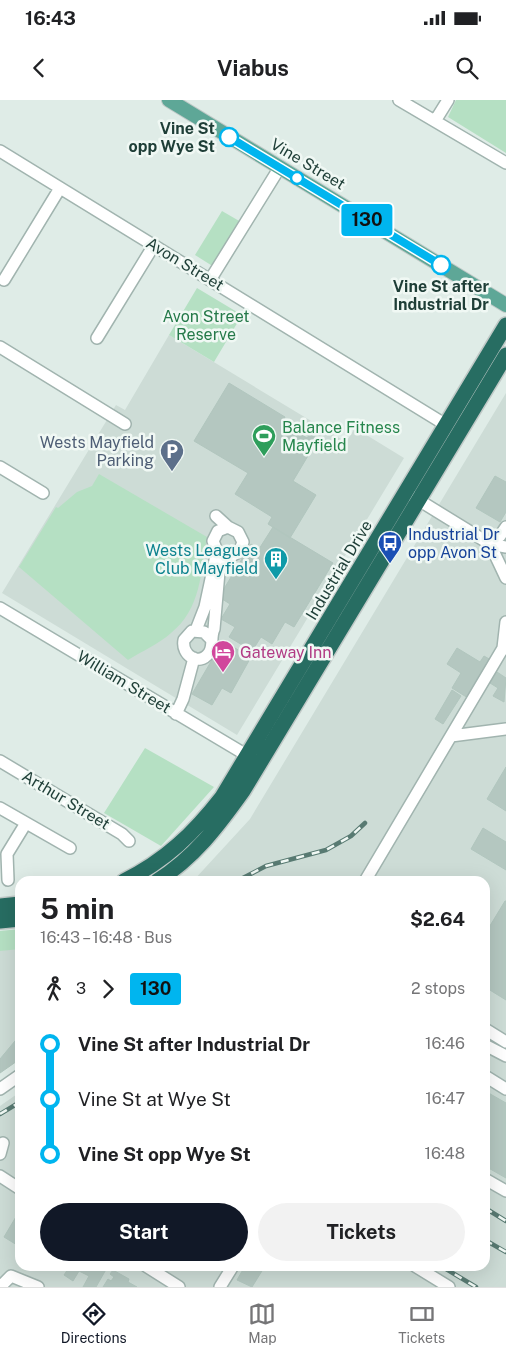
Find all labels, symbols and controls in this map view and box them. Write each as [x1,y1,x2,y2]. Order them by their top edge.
text: 16:43 [25,7,76,29]
icon: back [25,54,53,82]
icon: search [453,54,481,82]
text: Viabus [217,55,289,81]
place label: Vine St opp Wye St [129,119,215,156]
marker: Vine St opp Wye St [219,127,239,147]
street label: Vine Street [267,134,349,194]
unlabelled marker [290,171,304,185]
line badge: 130 [338,204,396,236]
text: 130 [351,209,383,230]
street label: Avon Street [143,233,227,295]
marker: Vine St after Industrial Dr [431,255,451,275]
place label: Vine St after Industrial Dr [393,277,490,314]
park label: Avon Street Reserve [162,307,250,344]
place label: Balance Fitness Mayfield [282,418,400,455]
sports icon: Balance Fitness Mayfield [251,423,277,457]
place label: Wests Mayfield Parking [40,433,154,470]
parking icon: Wests Mayfield Parking [159,438,185,472]
street label: Industrial Drive [302,517,376,623]
place label: Industrial Dr opp Avon St [408,525,500,562]
bus stop icon: Industrial Dr opp Avon St [377,530,403,564]
place label: Wests Leagues Club Mayfield [146,541,258,578]
building icon: Wests Leagues Club Mayfield [263,546,289,580]
hotel icon: Gateway Inn [210,639,236,673]
place label: Gateway Inn [240,643,331,662]
street label: William Street [74,647,174,717]
street label: Arthur Street [19,766,113,834]
text: 5 min [40,892,114,925]
text: $2.64 [410,908,465,930]
text: 16:43 – 16:48 · Bus [40,928,172,947]
icon: walk [40,975,68,1003]
icon: forward [94,975,122,1003]
text: 130 [140,978,171,999]
text: 3 [76,979,86,998]
text: 2 stops [411,979,465,998]
text: Vine St after Industrial Dr [78,1033,310,1055]
text: 16:46 [425,1034,465,1053]
text: Vine St at Wye St [78,1088,231,1110]
text: 16:47 [425,1089,465,1108]
text: Vine St opp Wye St [78,1143,251,1165]
text: 16:48 [425,1144,465,1163]
button: Start [40,1203,248,1261]
button: Tickets [258,1203,465,1261]
tab: Directions [61,1300,127,1346]
tab: Map [248,1300,277,1346]
tab: Tickets [398,1300,445,1346]

